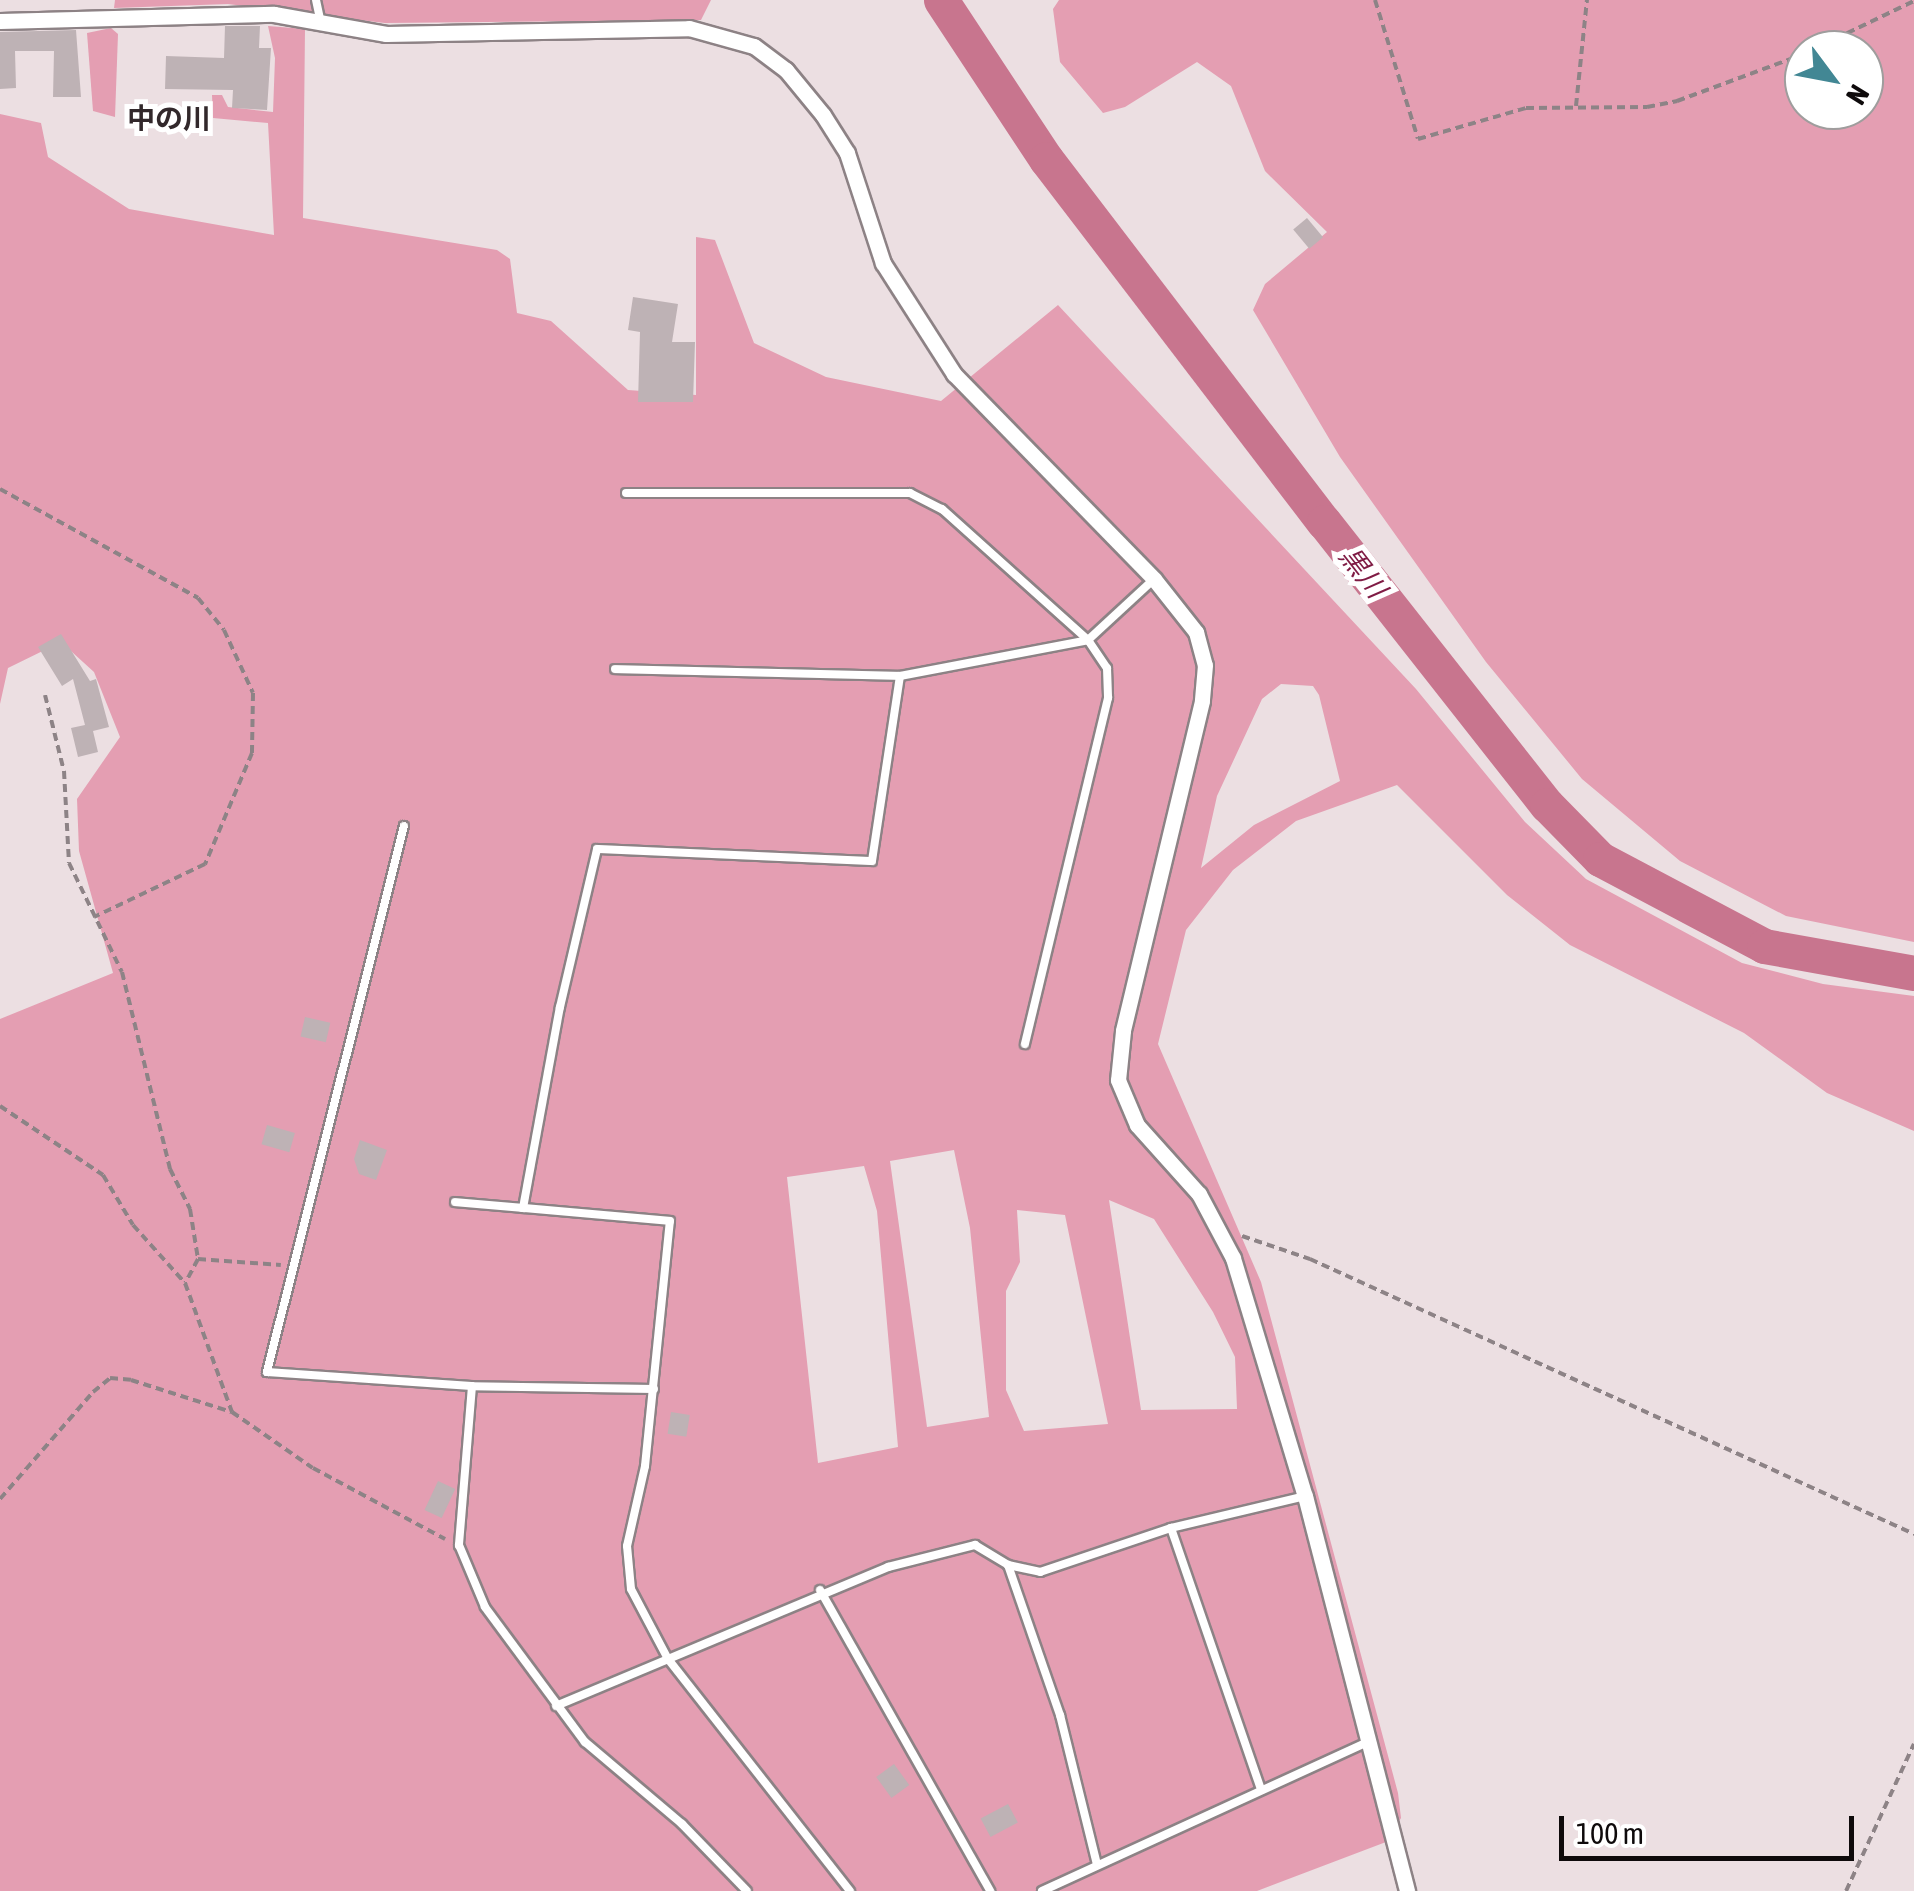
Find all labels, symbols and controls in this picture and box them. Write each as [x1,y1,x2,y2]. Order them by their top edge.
north arrow [1784,30,1884,130]
text: N [1840,79,1876,110]
district label: 中の川 [127,101,211,135]
water label: 黒川 [1333,540,1393,604]
scale bar [1564,1796,1859,1858]
text: 100 m [1576,1816,1644,1850]

